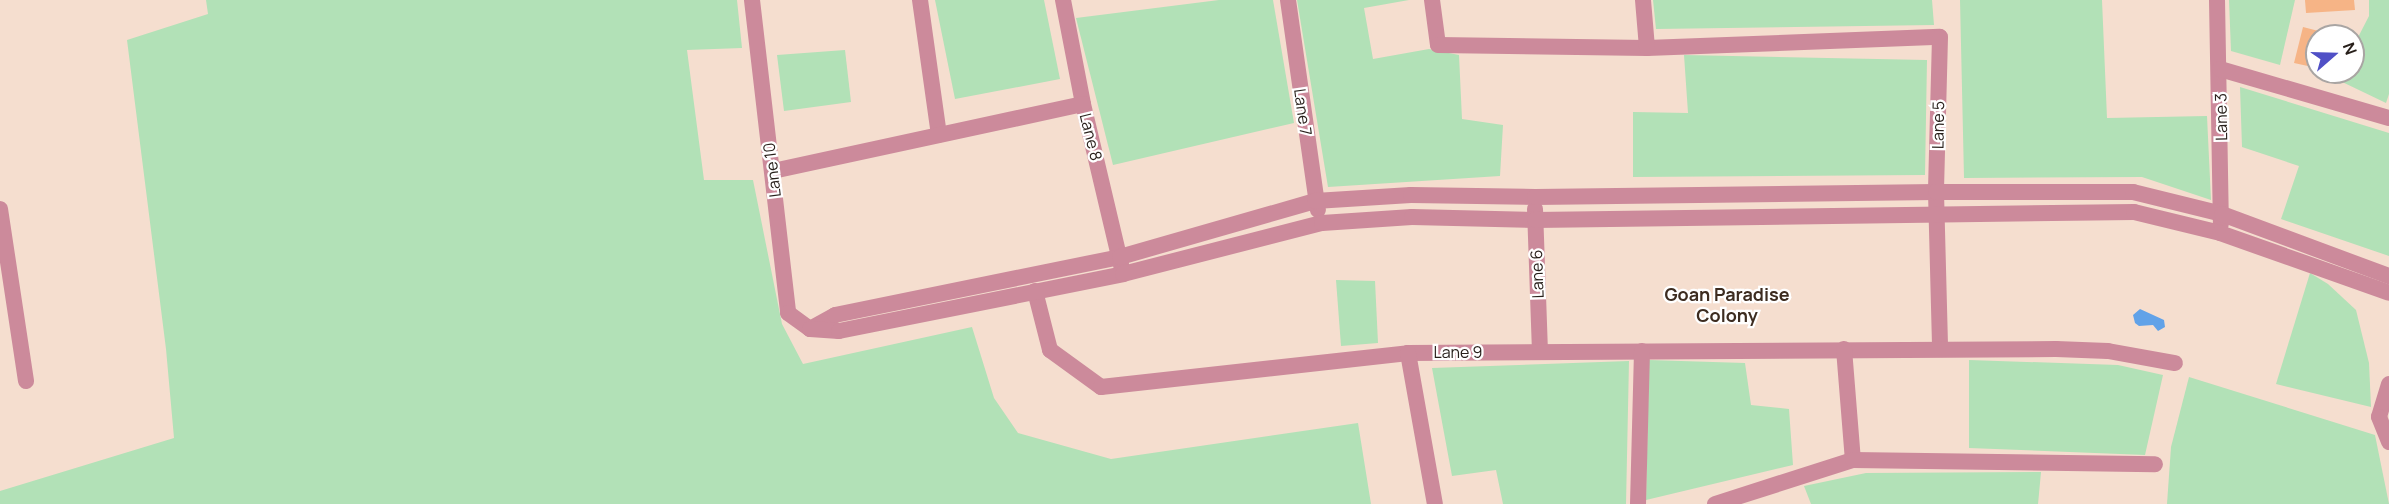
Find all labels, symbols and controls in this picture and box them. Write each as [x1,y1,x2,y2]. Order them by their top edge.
north arrow [2305,24,2365,84]
text: N [2338,39,2362,58]
street label: Lane 7 [1290,87,1316,137]
street label: Lane 3 [2211,93,2231,141]
street label: Lane 5 [1928,101,1948,149]
street label: Lane 8 [1076,111,1106,163]
street label: Lane 10 [759,142,785,198]
street label: Lane 6 [1527,249,1547,299]
district label: Goan Paradise Colony [1664,284,1790,326]
street label: Lane 9 [1434,342,1482,362]

